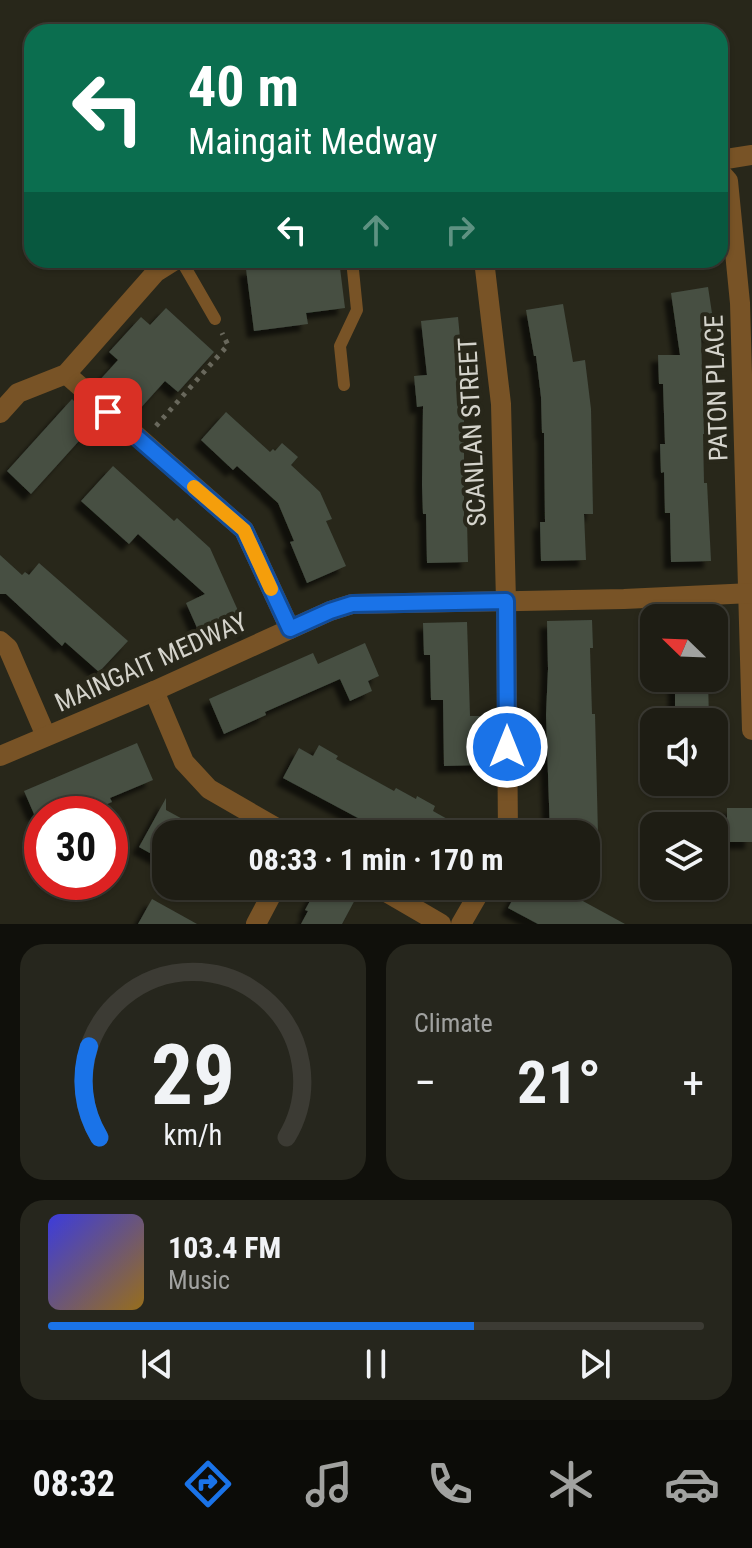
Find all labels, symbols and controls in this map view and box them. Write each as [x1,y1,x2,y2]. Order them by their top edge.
text: 40 m [188,54,299,120]
icon: left [56,56,160,160]
text: Maingait Medway [188,121,438,163]
icon: left [270,208,314,252]
icon: ahead [354,208,398,252]
icon: right [438,208,482,252]
street label: PATON PLACE [698,314,734,462]
street label: SCANLAN STREET [452,337,492,527]
pin [74,378,142,446]
icon: arrive [86,390,130,434]
north arrow [640,604,728,692]
map controls [640,604,728,900]
street label: MAINGAIT MEDWAY [50,606,252,718]
position arrow [465,705,549,789]
button: sound [640,708,728,796]
speed limit sign: 30 [24,796,128,900]
button: layers [640,812,728,900]
text: 08:33 · 1 min · 170 m [249,842,503,877]
text: Climate [414,1008,493,1038]
text: 29 [151,1027,235,1124]
text: 21° [517,1047,601,1118]
text: − [414,1057,436,1109]
text: + [682,1057,704,1109]
text: km/h [164,1118,222,1152]
text: 103.4 FM [168,1230,281,1265]
text: Music [168,1265,230,1295]
icon: previous [135,1342,179,1386]
icon: pause [354,1342,398,1386]
icon: next [573,1342,617,1386]
icon: directions [180,1456,236,1512]
icon: music [301,1456,357,1512]
icon: phone [422,1456,478,1512]
icon: climate [543,1456,599,1512]
icon: car [664,1456,720,1512]
text: 08:32 [32,1463,115,1505]

